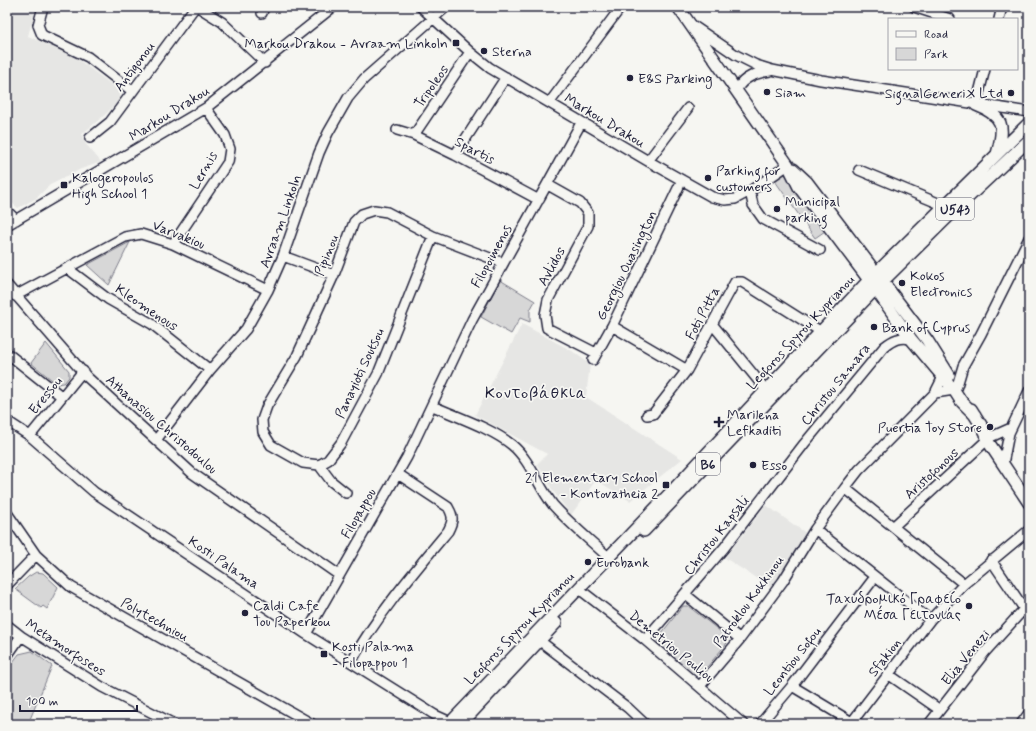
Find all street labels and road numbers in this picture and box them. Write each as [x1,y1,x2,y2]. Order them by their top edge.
street label: Antigonou [110,38,160,95]
street label: Tripoleos [410,61,453,112]
street label: Markou Drakou [126,82,213,146]
street label: Markou Drakou [561,90,649,152]
street label: Spartis [451,133,498,169]
street label: Lernis [186,148,222,193]
street label: Avraam Linkoln [256,172,306,270]
road number: U543 [936,198,974,220]
street label: Georgiou Ouasington [592,207,662,324]
street label: Varvakiou [150,216,208,254]
street label: Filopoimenos [467,221,517,291]
street label: Pipinou [311,232,343,279]
street label: Avlidos [534,244,570,289]
street label: Leoforos Spyrou Kyprianou [743,272,860,395]
street label: Kleomenous [112,280,181,335]
street label: Foti Pitta [681,284,724,343]
street label: Panayioti Soutsou [331,325,389,421]
street label: Christou Samara [797,340,874,429]
street label: Athanasiou Christodoulou [102,371,221,478]
street label: Eressou [25,373,67,418]
street label: Aristofonous [901,444,964,505]
road number: B6 [696,453,720,475]
street label: Filopappou [337,485,381,542]
street label: Christou Kapsali [680,492,753,579]
street label: Kosti Palama [184,532,262,593]
street label: Patroklou Kokkinou [709,552,789,651]
street label: Leoforos Spyrou Kyprianou [461,568,580,690]
street label: Polytechniou [118,594,192,646]
street label: Demetriou Pouliou [625,607,718,687]
street label: Metamorfoseos [21,615,109,682]
street label: Leontiou Sofou [760,624,827,701]
street label: Elia Venezi [938,626,994,690]
street label: Sfakion [864,635,905,681]

